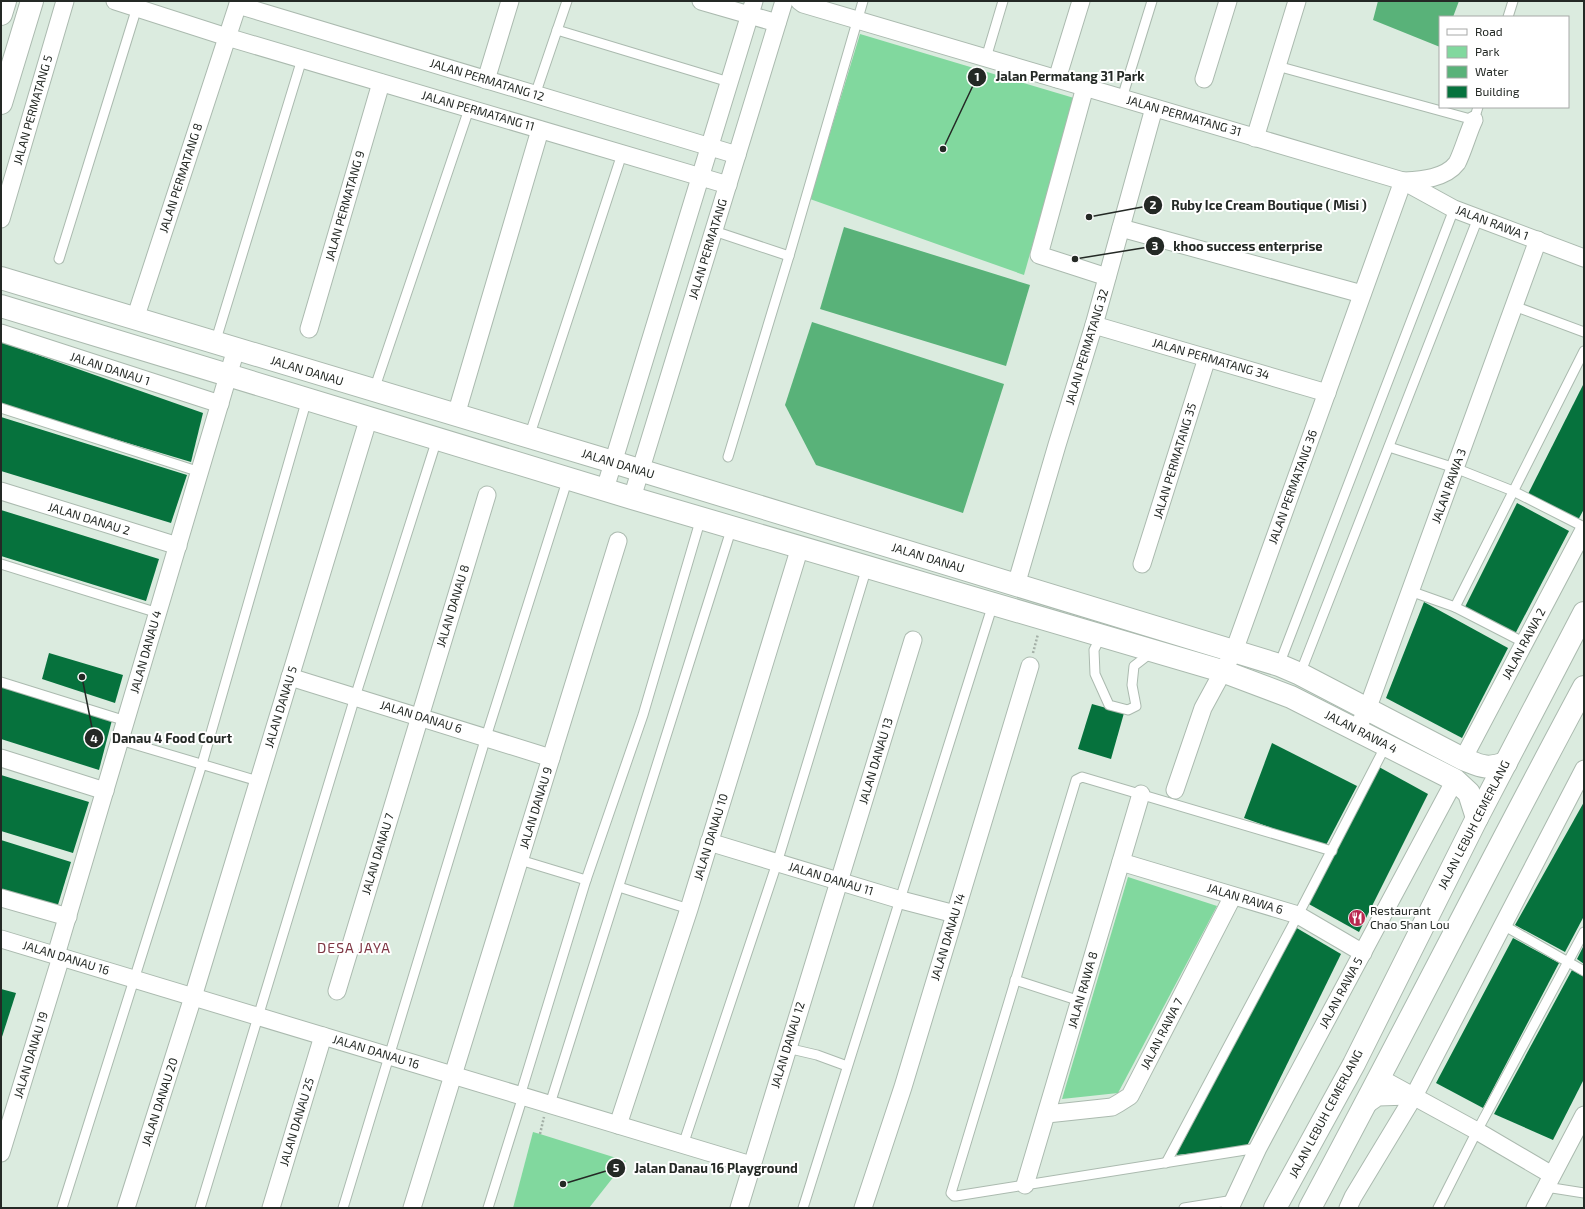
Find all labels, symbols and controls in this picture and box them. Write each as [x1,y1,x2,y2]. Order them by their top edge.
legend [1439,16,1569,108]
text: Road [1475,24,1503,38]
text: Park [1475,44,1500,58]
street label: JALAN PERMATANG 5 [10,53,54,166]
street label: JALAN PERMATANG 12 [428,55,546,103]
callout: Jalan Permatang 31 Park [967,64,1153,89]
text: Water [1475,64,1509,78]
text: Jalan Permatang 31 Park [995,68,1145,84]
text: 1 [974,69,980,83]
text: Building [1475,84,1520,98]
street label: JALAN PERMATANG 11 [420,87,536,133]
street label: JALAN PERMATANG 31 [1125,92,1243,138]
street label: JALAN PERMATANG 8 [156,121,204,234]
street label: JALAN PERMATANG 9 [322,149,367,262]
callout: Ruby Ice Cream Boutique ( Misi ) [1143,193,1375,218]
street label: JALAN PERMATANG [685,197,729,301]
text: 2 [1150,197,1157,211]
text: Ruby Ice Cream Boutique ( Misi ) [1171,197,1367,213]
street label: JALAN RAWA 1 [1454,202,1531,242]
callout: khoo success enterprise [1145,234,1331,259]
text: 3 [1152,238,1159,252]
text: khoo success enterprise [1173,238,1323,254]
street label: JALAN PERMATANG 32 [1062,287,1110,406]
street label: JALAN PERMATANG 34 [1151,335,1271,381]
street label: JALAN DANAU 1 [69,349,152,388]
street label: JALAN DANAU [269,352,345,388]
street label: JALAN PERMATANG 35 [1150,401,1198,520]
street label: JALAN PERMATANG 36 [1265,427,1319,546]
street label: JALAN DANAU [580,445,656,481]
street label: JALAN RAWA 3 [1428,446,1468,525]
street label: JALAN DANAU 2 [47,499,132,537]
street label: JALAN DANAU [890,539,966,575]
street label: JALAN DANAU 8 [433,563,471,649]
street label: JALAN RAWA 2 [1498,605,1548,682]
street label: JALAN DANAU 4 [127,609,164,695]
street label: JALAN DANAU 5 [261,664,299,749]
street label: JALAN DANAU 6 [379,697,464,735]
street label: JALAN RAWA 4 [1323,707,1400,755]
street label: JALAN DANAU 13 [855,716,895,806]
callout: Danau 4 Food Court [84,726,240,751]
text: Danau 4 Food Court [112,730,233,746]
text: 4 [90,731,98,745]
street label: JALAN LEBUH CEMERLANG [1434,758,1512,892]
street label: JALAN DANAU 9 [516,765,554,850]
street label: JALAN DANAU 10 [690,792,730,882]
street label: JALAN DANAU 7 [358,811,396,896]
street label: JALAN DANAU 11 [787,859,875,898]
street label: JALAN RAWA 6 [1206,880,1285,916]
street label: JALAN DANAU 14 [927,891,967,982]
place label: Restaurant Chao Shan Lou [1370,903,1450,931]
restaurant icon: Restaurant Chao Shan Lou [1347,908,1367,928]
street label: JALAN DANAU 16 [21,937,111,977]
district label: DESA JAYA [317,939,391,956]
street label: JALAN RAWA 8 [1064,950,1100,1030]
street label: JALAN RAWA 5 [1316,955,1365,1030]
street label: JALAN RAWA 7 [1137,996,1185,1071]
street label: JALAN DANAU 12 [767,999,807,1090]
street label: JALAN DANAU 19 [10,1010,50,1100]
street label: JALAN DANAU 16 [331,1031,421,1071]
street label: JALAN LEBUH CEMERLANG [1285,1047,1365,1180]
street label: JALAN DANAU 20 [138,1056,180,1148]
street label: JALAN DANAU 25 [276,1076,316,1167]
callout: Jalan Danau 16 Playground [606,1155,806,1180]
text: 5 [613,1160,620,1174]
text: Jalan Danau 16 Playground [634,1160,798,1176]

